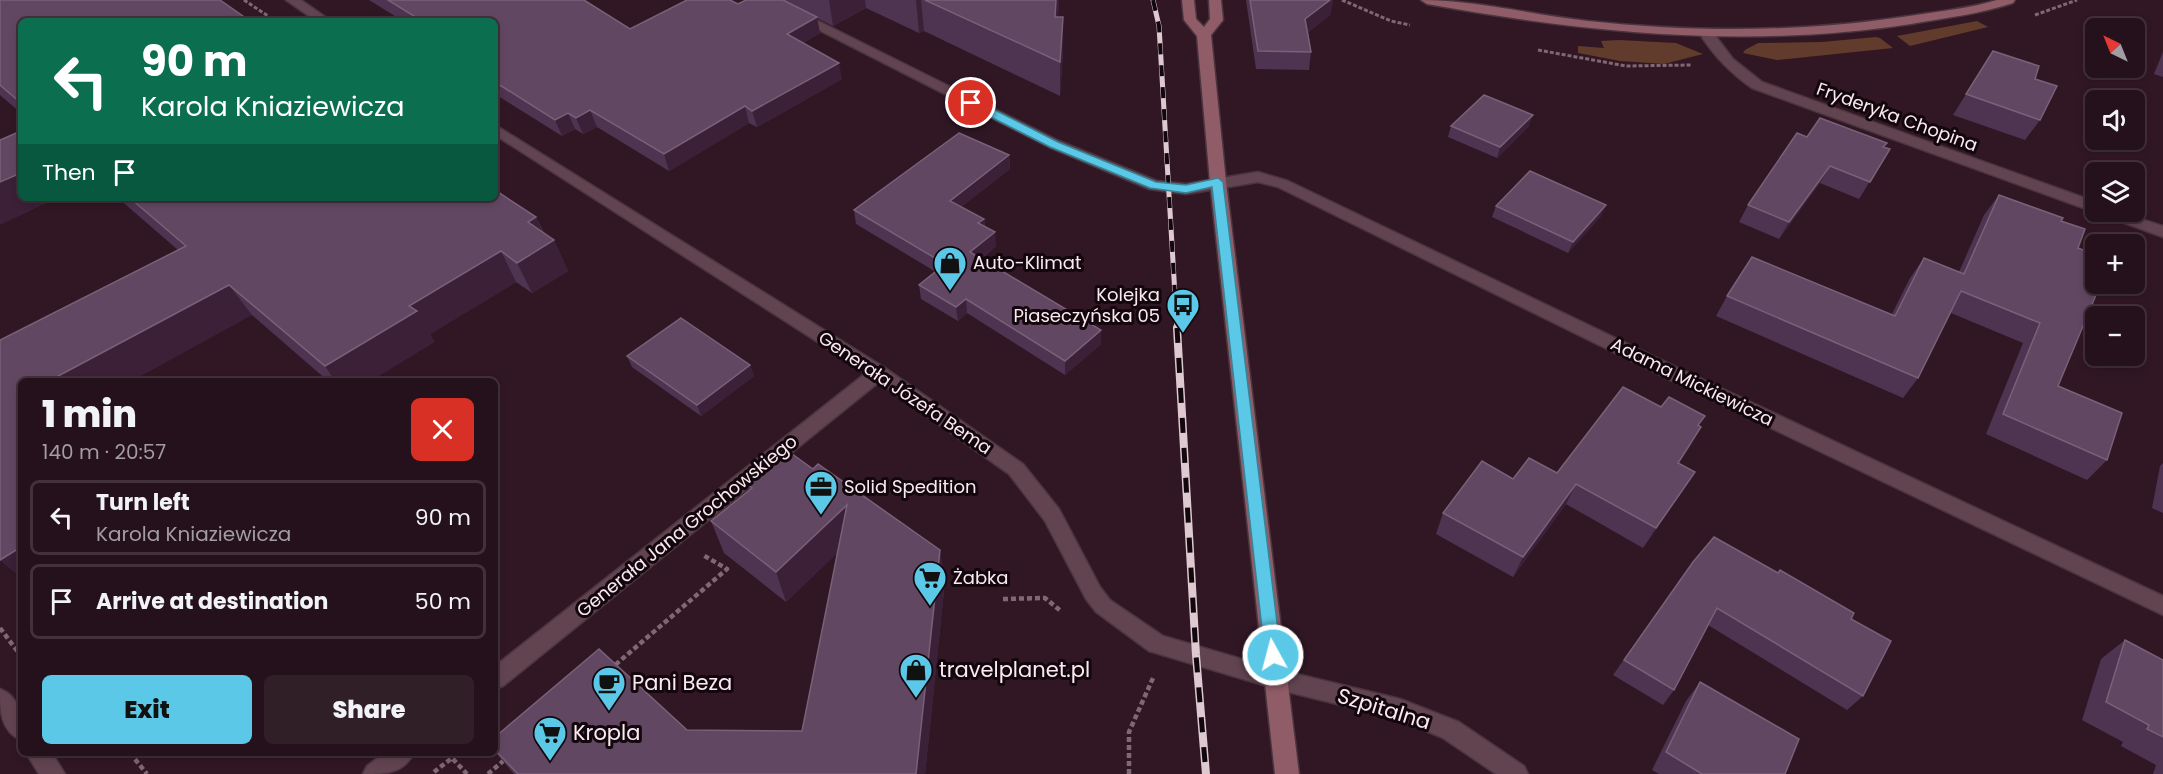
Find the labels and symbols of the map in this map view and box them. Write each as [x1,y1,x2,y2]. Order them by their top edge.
north arrow [2085,18,2145,78]
street label: Fryderyka Chopina [1813,76,1981,157]
pin [945,77,996,128]
shop icon: Auto-Klimat [932,245,968,292]
place label: Auto-Klimat [973,250,1082,275]
place label: Kolejka Piaseczyńska 05 [1013,282,1160,328]
bus stop icon: Kolejka Piaseczyńska 05 [1165,287,1201,334]
street label: Generała Józefa Bema [814,325,997,460]
street label: Adama Mickiewicza [1607,331,1778,432]
street label: Generała Jana Grochowskiego [571,429,802,623]
office icon: Solid Spedition [803,469,839,516]
place label: Solid Spedition [844,474,976,499]
supermarket icon: Żabka [912,560,948,607]
place label: Żabka [953,565,1009,590]
position arrow [1241,623,1305,687]
shop icon: travelplanet.pl [898,652,934,699]
place label: travelplanet.pl [939,655,1090,684]
cafe icon: Pani Beza [591,665,627,712]
place label: Pani Beza [632,668,732,697]
street label: Szpitalna [1334,681,1434,736]
supermarket icon: Kropla [532,715,568,762]
place label: Kropla [573,718,640,747]

